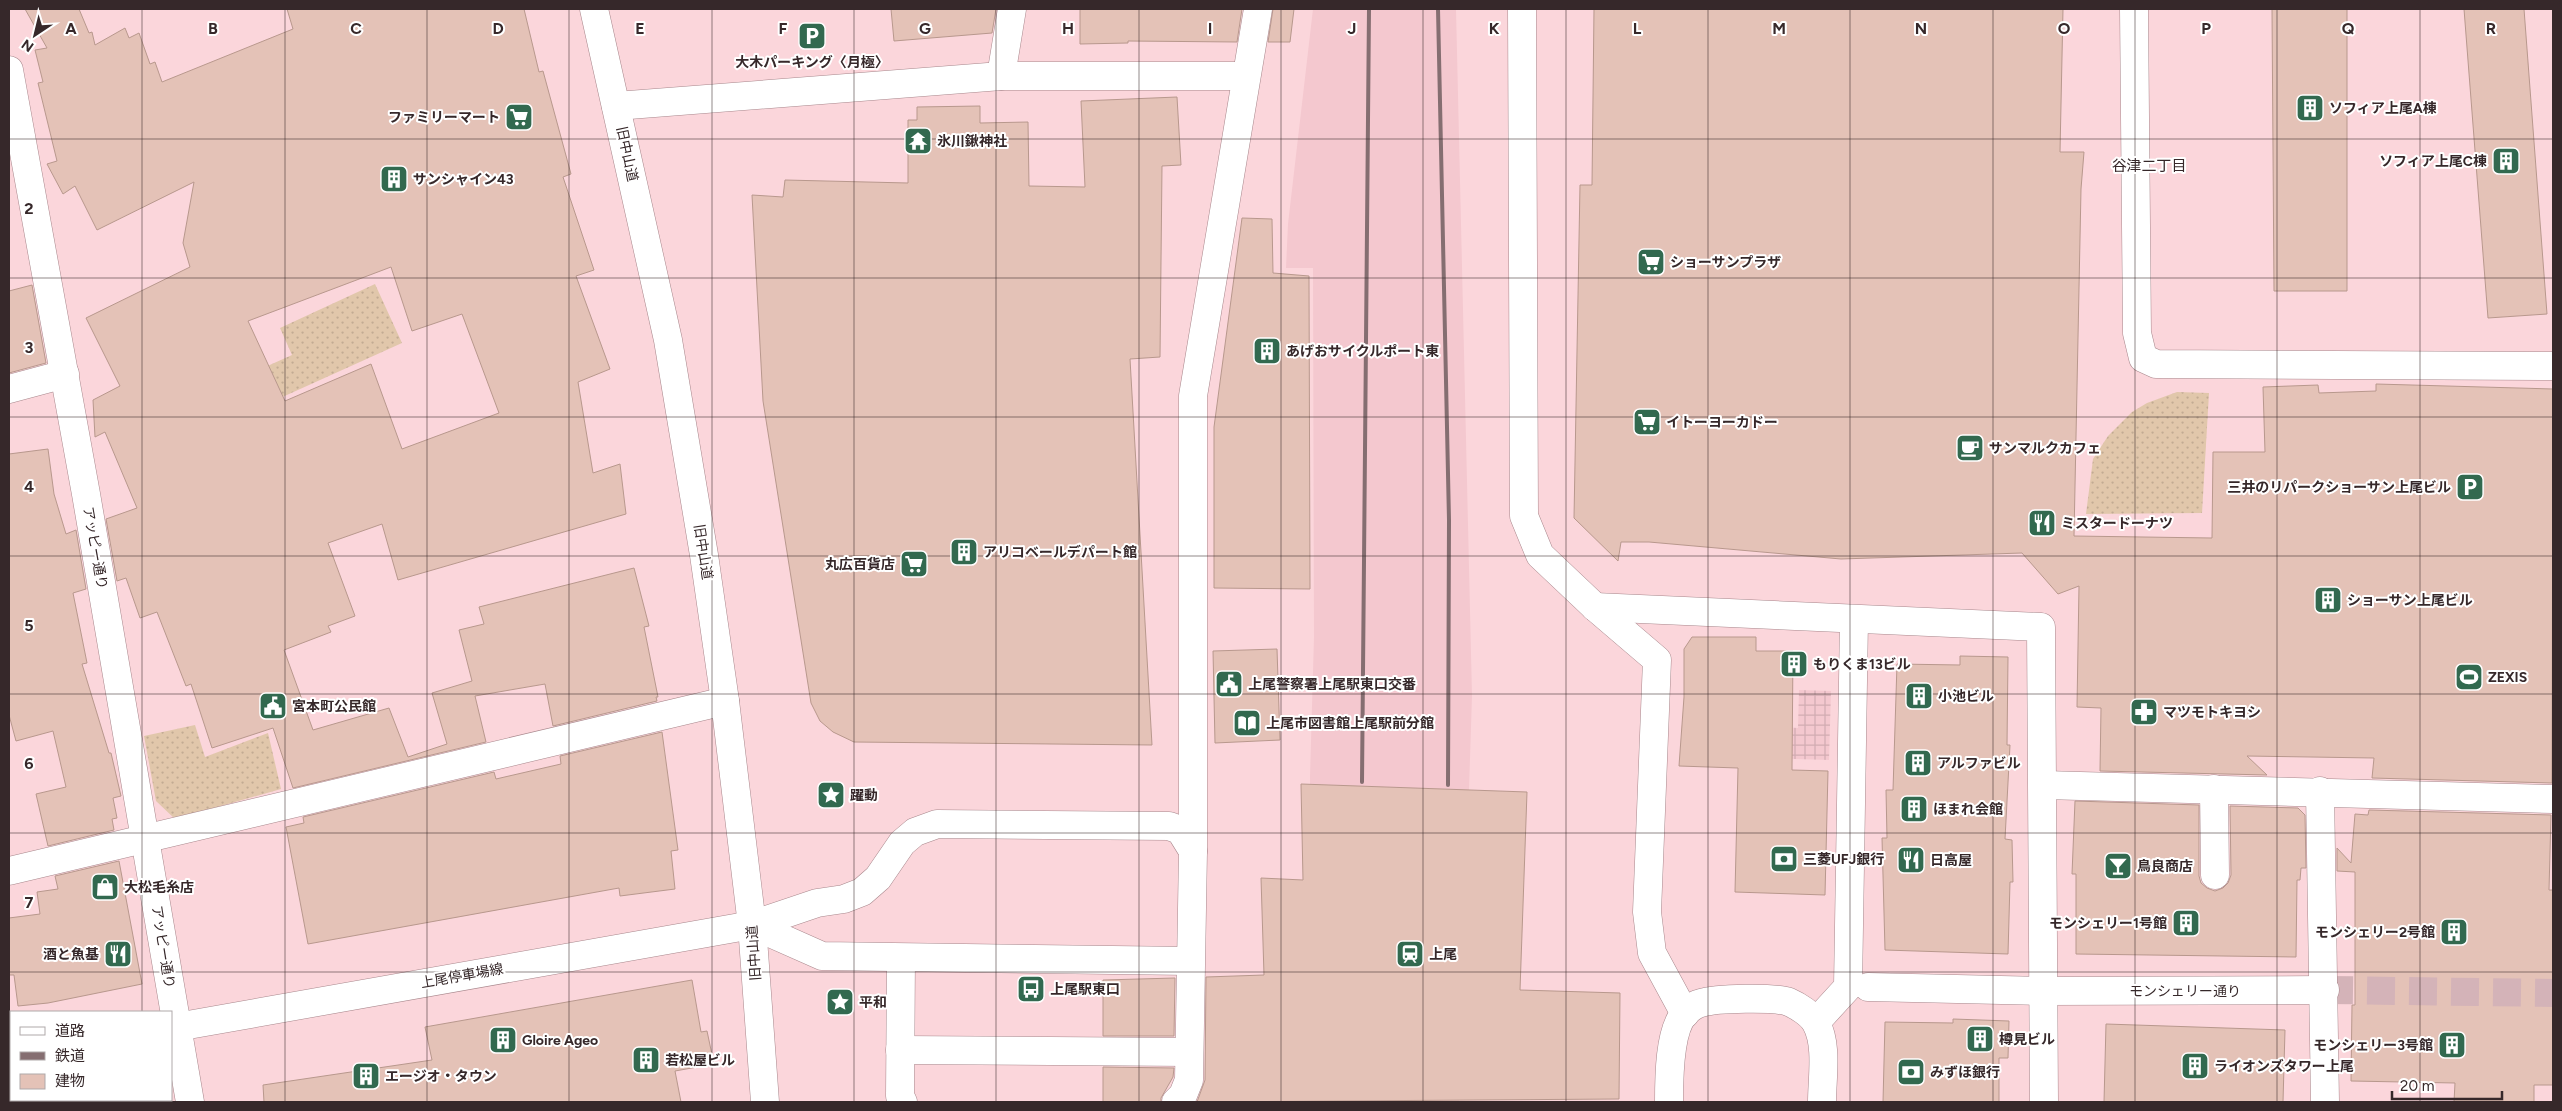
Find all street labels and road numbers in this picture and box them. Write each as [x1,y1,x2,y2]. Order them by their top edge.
street label: 旧中山道 [613,125,641,183]
street label: アッピー通り [79,505,111,591]
street label: 旧中山道 [690,523,716,581]
street label: アッピー通り [148,904,178,990]
street label: 旧中山道 [744,924,764,982]
street label: 上尾停車場線 [419,960,505,992]
street label: モンシェリー通り [2129,983,2241,1000]

